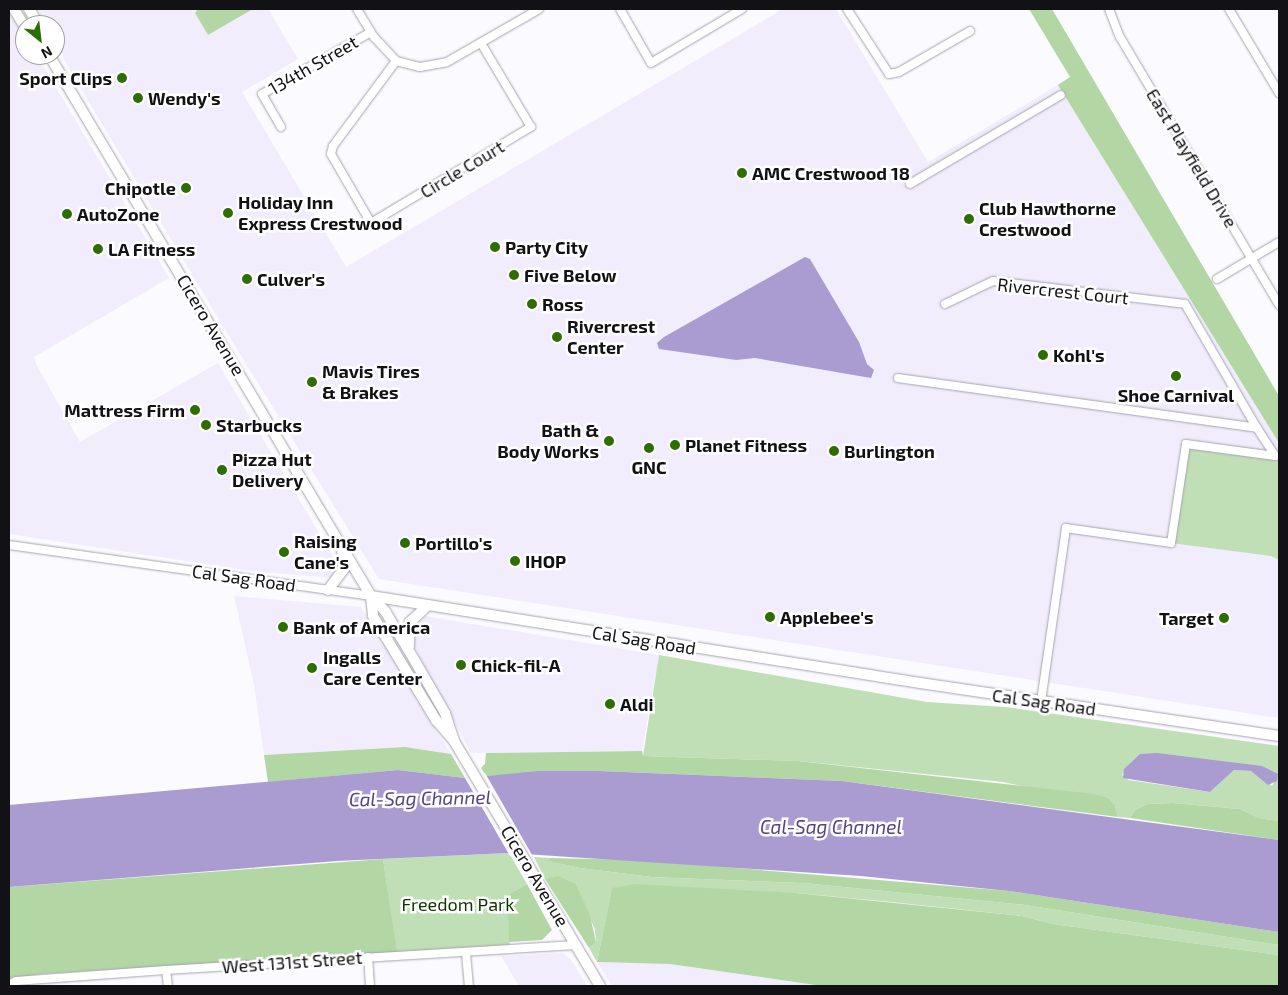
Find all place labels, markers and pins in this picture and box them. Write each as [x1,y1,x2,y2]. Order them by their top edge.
place label: Sport Clips [19,67,112,89]
marker: Sport Clips [116,72,128,84]
place label: Wendy's [148,87,221,109]
marker: Wendy's [132,92,144,104]
place label: AMC Crestwood 18 [752,162,910,184]
marker: AMC Crestwood 18 [736,167,748,179]
place label: Chipotle [105,177,176,199]
marker: Chipotle [180,182,192,194]
place label: Holiday Inn Express Crestwood [238,192,403,234]
place label: Club Hawthorne Crestwood [979,198,1116,240]
place label: AutoZone [77,203,159,225]
marker: Holiday Inn Express Crestwood [222,207,234,219]
marker: AutoZone [61,208,73,220]
marker: Club Hawthorne Crestwood [963,213,975,225]
place label: Party City [505,236,589,258]
place label: LA Fitness [108,238,196,260]
marker: Party City [489,241,501,253]
marker: LA Fitness [92,243,104,255]
place label: Five Below [524,264,616,286]
place label: Culver's [257,268,325,290]
marker: Five Below [508,269,520,281]
marker: Culver's [241,273,253,285]
place label: Ross [542,293,583,315]
marker: Ross [526,298,538,310]
place label: Rivercrest Center [567,316,655,358]
marker: Rivercrest Center [551,331,563,343]
place label: Kohl's [1053,344,1105,366]
marker: Kohl's [1037,349,1049,361]
place label: Mavis Tires & Brakes [322,361,420,404]
marker: Shoe Carnival [1170,370,1182,382]
marker: Mavis Tires & Brakes [306,376,318,388]
place label: Shoe Carnival [1118,384,1234,406]
place label: Mattress Firm [64,399,185,421]
marker: Mattress Firm [189,404,201,416]
place label: Starbucks [216,414,302,436]
marker: Starbucks [200,419,212,431]
place label: Bath & Body Works [497,420,599,462]
place label: Planet Fitness [685,434,807,456]
marker: Bath & Body Works [603,435,615,447]
marker: Planet Fitness [669,439,681,451]
place label: Burlington [844,440,935,462]
marker: GNC [643,442,655,454]
marker: Burlington [828,445,840,457]
place label: Pizza Hut Delivery [232,449,312,492]
place label: GNC [631,456,667,478]
marker: Pizza Hut Delivery [216,464,228,476]
place label: Raising Cane's [294,531,357,574]
place label: Portillo's [415,532,492,554]
marker: Portillo's [399,537,411,549]
marker: Raising Cane's [278,546,290,558]
place label: IHOP [525,550,566,572]
marker: IHOP [509,555,521,567]
place label: Applebee's [780,606,874,628]
place label: Target [1159,607,1214,629]
marker: Applebee's [764,611,776,623]
marker: Target [1218,612,1230,624]
place label: Bank of America [293,616,431,638]
marker: Bank of America [277,621,289,633]
place label: Ingalls Care Center [323,647,422,690]
place label: Chick-fil-A [471,654,560,676]
marker: Chick-fil-A [455,659,467,671]
marker: Ingalls Care Center [305,661,319,675]
place label: Aldi [620,693,653,715]
marker: Aldi [604,698,616,710]

